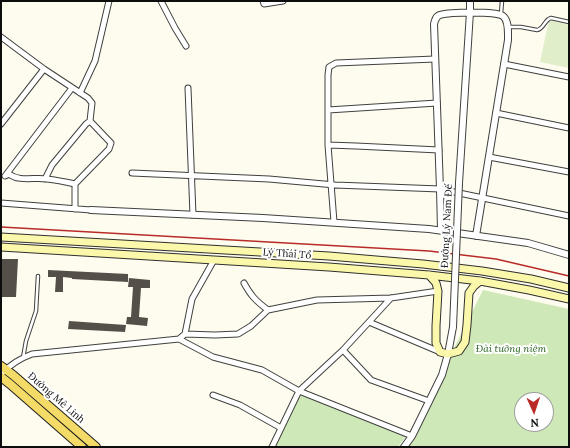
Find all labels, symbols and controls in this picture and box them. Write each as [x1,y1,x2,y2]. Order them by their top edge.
street label: Đường Lý Nam Đế [439,184,455,268]
street label: Lý Thái Tổ [262,246,312,262]
park label: Đài tưởng niệm [476,343,546,355]
street label: Đường Mê Linh [25,370,87,426]
north arrow [514,392,554,432]
text: N [530,416,539,430]

